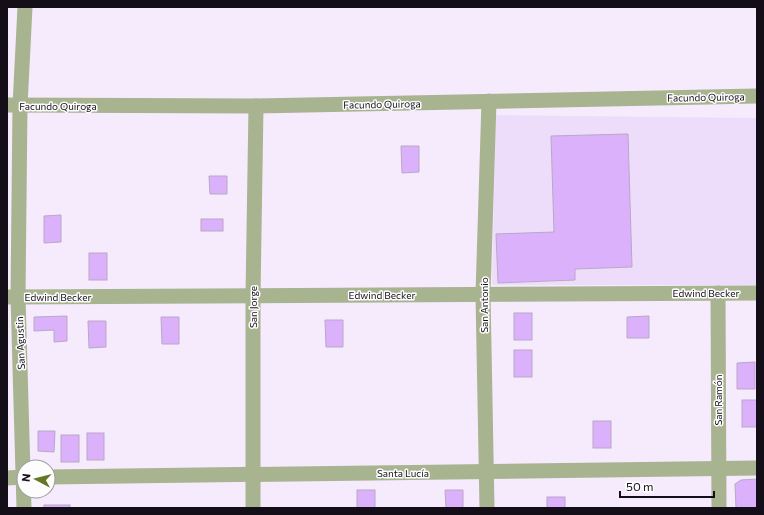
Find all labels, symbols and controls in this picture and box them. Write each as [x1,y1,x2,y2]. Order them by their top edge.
street label: Facundo Quiroga [667,90,745,104]
street label: Facundo Quiroga [343,97,421,111]
street label: Facundo Quiroga [19,100,97,112]
street label: San Antonio [478,277,490,333]
street label: San Jorge [247,286,259,328]
street label: Edwind Becker [673,287,739,299]
street label: Edwind Becker [349,289,415,301]
street label: Edwind Becker [25,291,91,303]
street label: San Agustin [13,316,27,370]
street label: San Ramón [712,374,724,426]
north arrow [16,459,56,499]
street label: Santa Lucía [377,467,429,479]
text: N [19,473,33,483]
scale bar [620,473,714,499]
text: 50 m [626,479,654,493]

